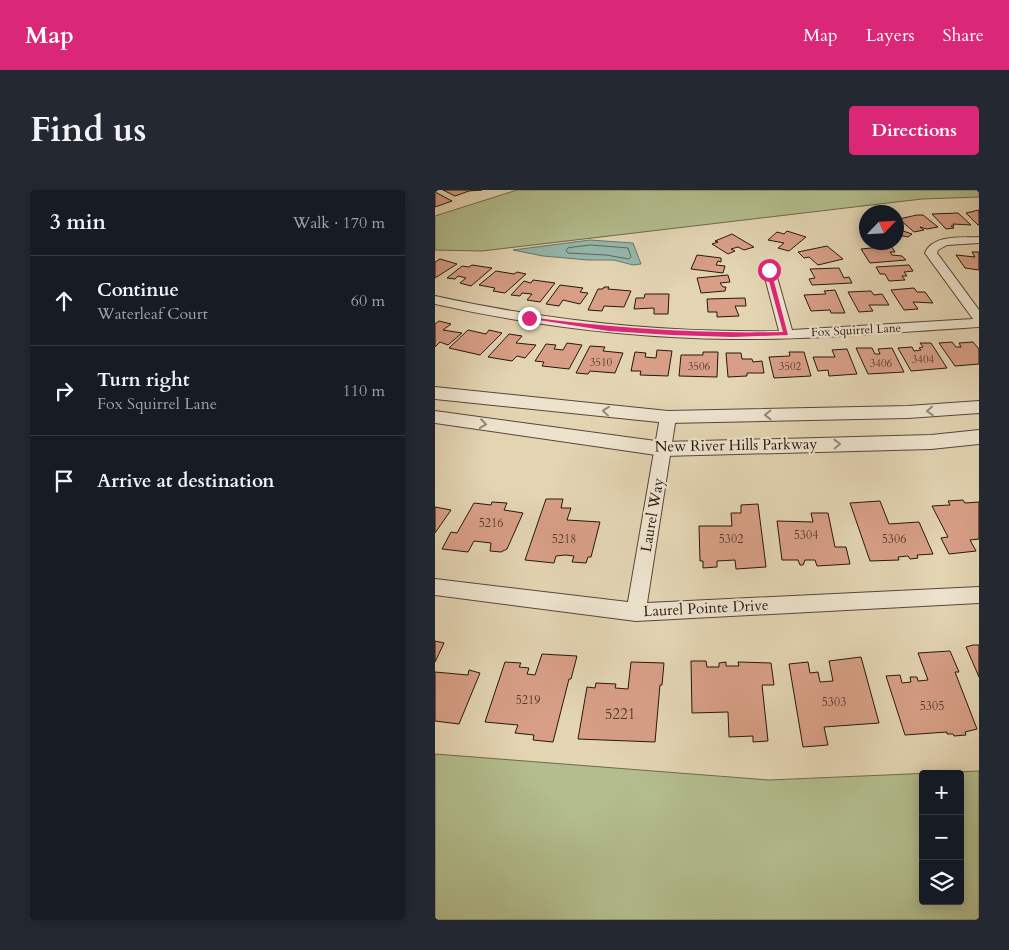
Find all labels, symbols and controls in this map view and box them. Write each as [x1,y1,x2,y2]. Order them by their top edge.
text: Map [25,19,74,52]
text: Map [803,23,838,48]
text: Layers [866,23,915,48]
text: Share [943,23,984,48]
text: Find us [30,106,146,154]
button: Directions [849,106,979,155]
north arrow [859,205,904,250]
text: 3 min [50,208,106,237]
text: Walk · 170 m [293,212,385,234]
route start [758,259,781,282]
text: Continue [97,277,179,303]
icon: ahead [50,287,78,315]
text: 60 m [351,290,385,312]
text: Waterleaf Court [97,303,208,325]
route end [518,307,541,330]
street label: Fox Squirrel Lane [811,320,901,340]
house number: 3404 [912,352,935,367]
house number: 3510 [590,355,613,370]
house number: 3406 [870,356,893,371]
house number: 3506 [688,359,711,374]
house number: 3502 [779,359,802,374]
text: Turn right [97,367,189,393]
icon: right [50,377,78,405]
text: 110 m [343,380,385,402]
text: Fox Squirrel Lane [97,393,217,415]
one-way arrow [926,405,934,416]
one-way arrow [602,406,610,417]
one-way arrow [764,410,772,420]
one-way arrow [479,418,488,428]
street label: New River Hills Parkway [654,434,818,456]
one-way arrow [833,439,841,449]
icon: arrive [50,467,78,495]
text: Arrive at destination [97,468,274,494]
street label: Laurel Way [636,476,668,554]
house number: 5216 [479,515,503,531]
house number: 5304 [794,527,818,543]
house number: 5218 [552,531,576,547]
house number: 5302 [719,531,743,547]
house number: 5306 [882,531,906,547]
street label: Laurel Pointe Drive [643,595,769,621]
house number: 5219 [516,692,540,708]
house number: 5303 [822,694,846,710]
house number: 5305 [920,698,944,714]
house number: 5221 [605,704,635,724]
map controls [919,770,964,905]
button: + [919,770,964,815]
button: − [919,815,964,860]
button: layers [919,860,964,905]

